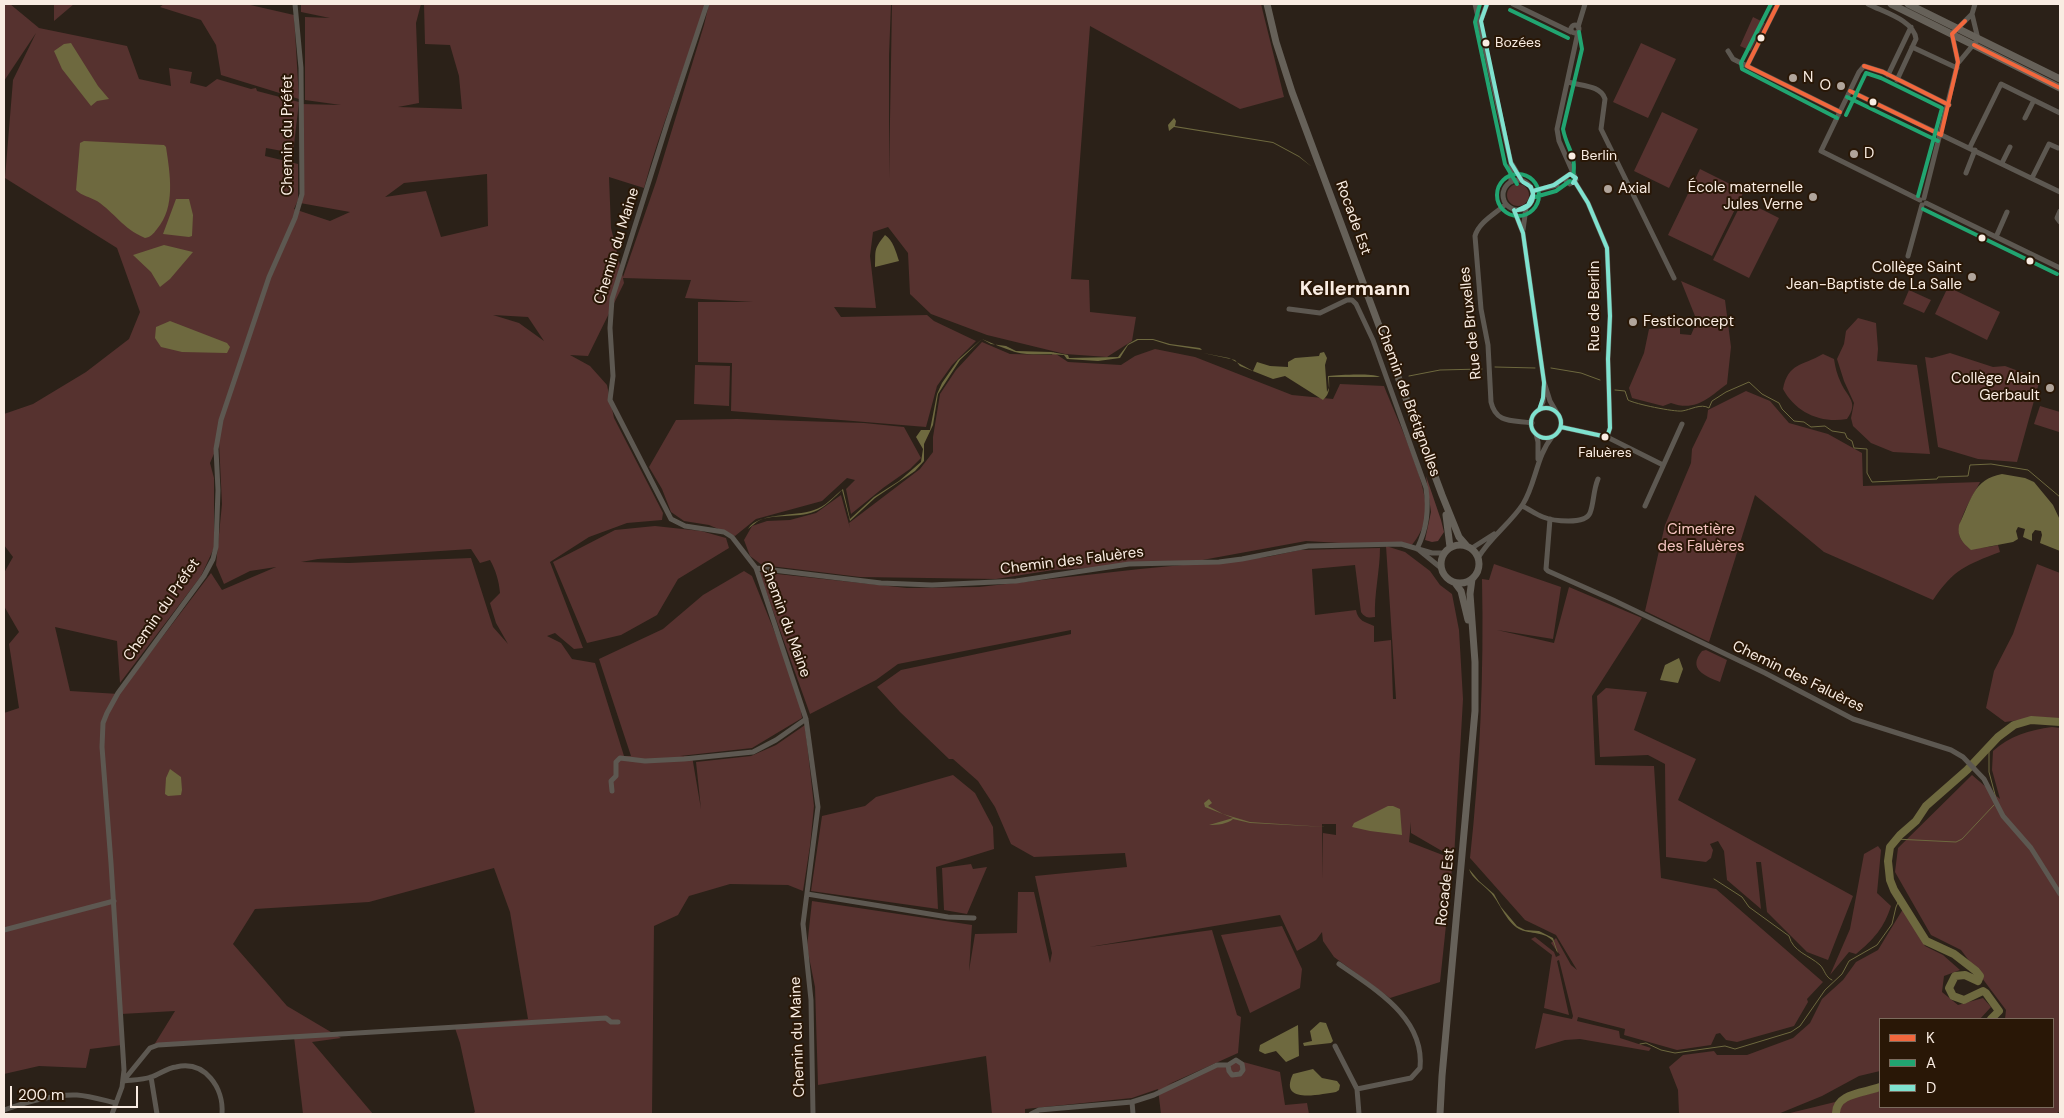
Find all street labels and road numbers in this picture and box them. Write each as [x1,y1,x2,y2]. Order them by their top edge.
street label: Chemin du Préfet [279,75,297,195]
street label: Rocade Est [1331,178,1375,258]
street label: Chemin du Maine [591,186,643,306]
street label: Rue de Berlin [1586,261,1604,351]
street label: Rue de Bruxelles [1456,266,1486,380]
street label: Chemin de Brétignolles [1372,323,1444,479]
street label: Chemin des Faluères [999,543,1145,579]
street label: Chemin du Préfet [120,555,204,665]
street label: Chemin du Maine [756,560,814,680]
street label: Chemin des Faluères [1729,637,1867,717]
street label: Rocade Est [1433,847,1459,927]
street label: Chemin du Maine [787,976,809,1098]

